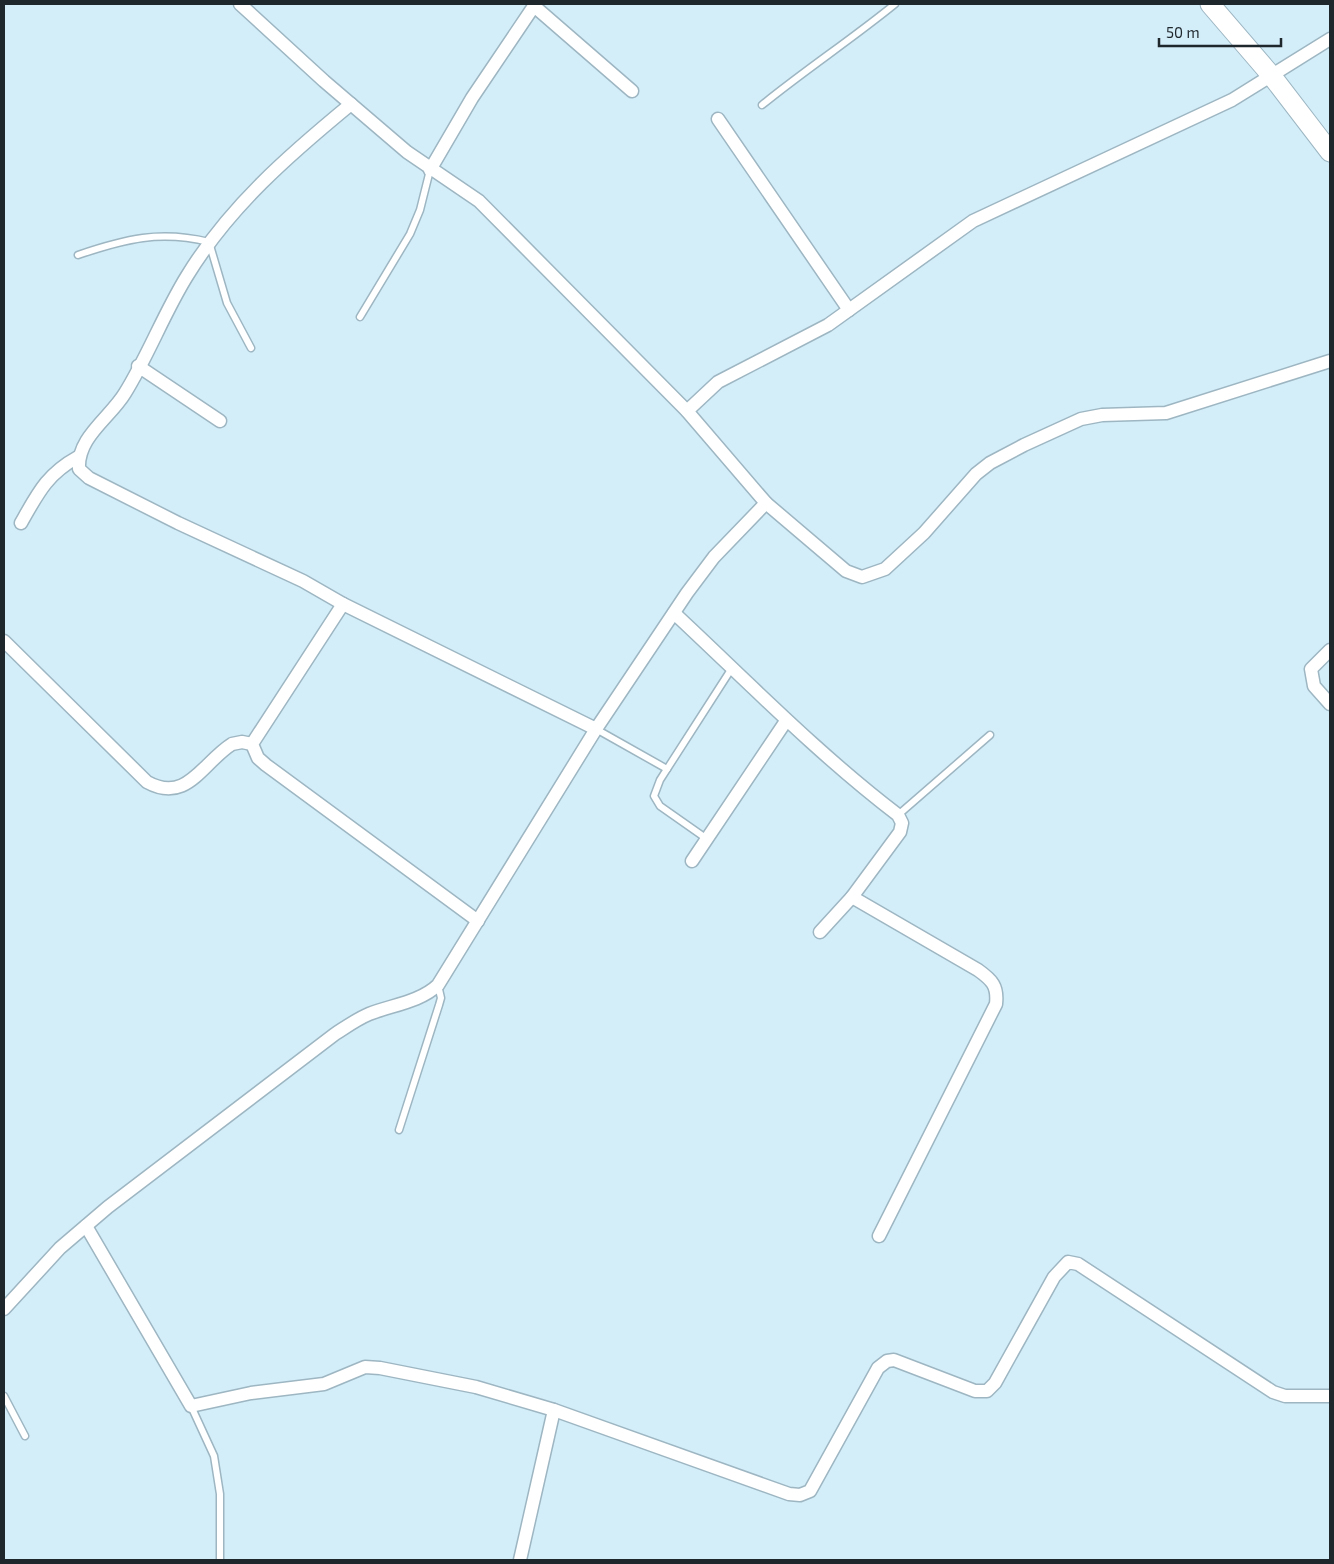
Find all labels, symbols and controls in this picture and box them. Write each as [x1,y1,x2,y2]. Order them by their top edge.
scale bar [1159,15,1282,47]
text: 50 m [1166,23,1200,41]

